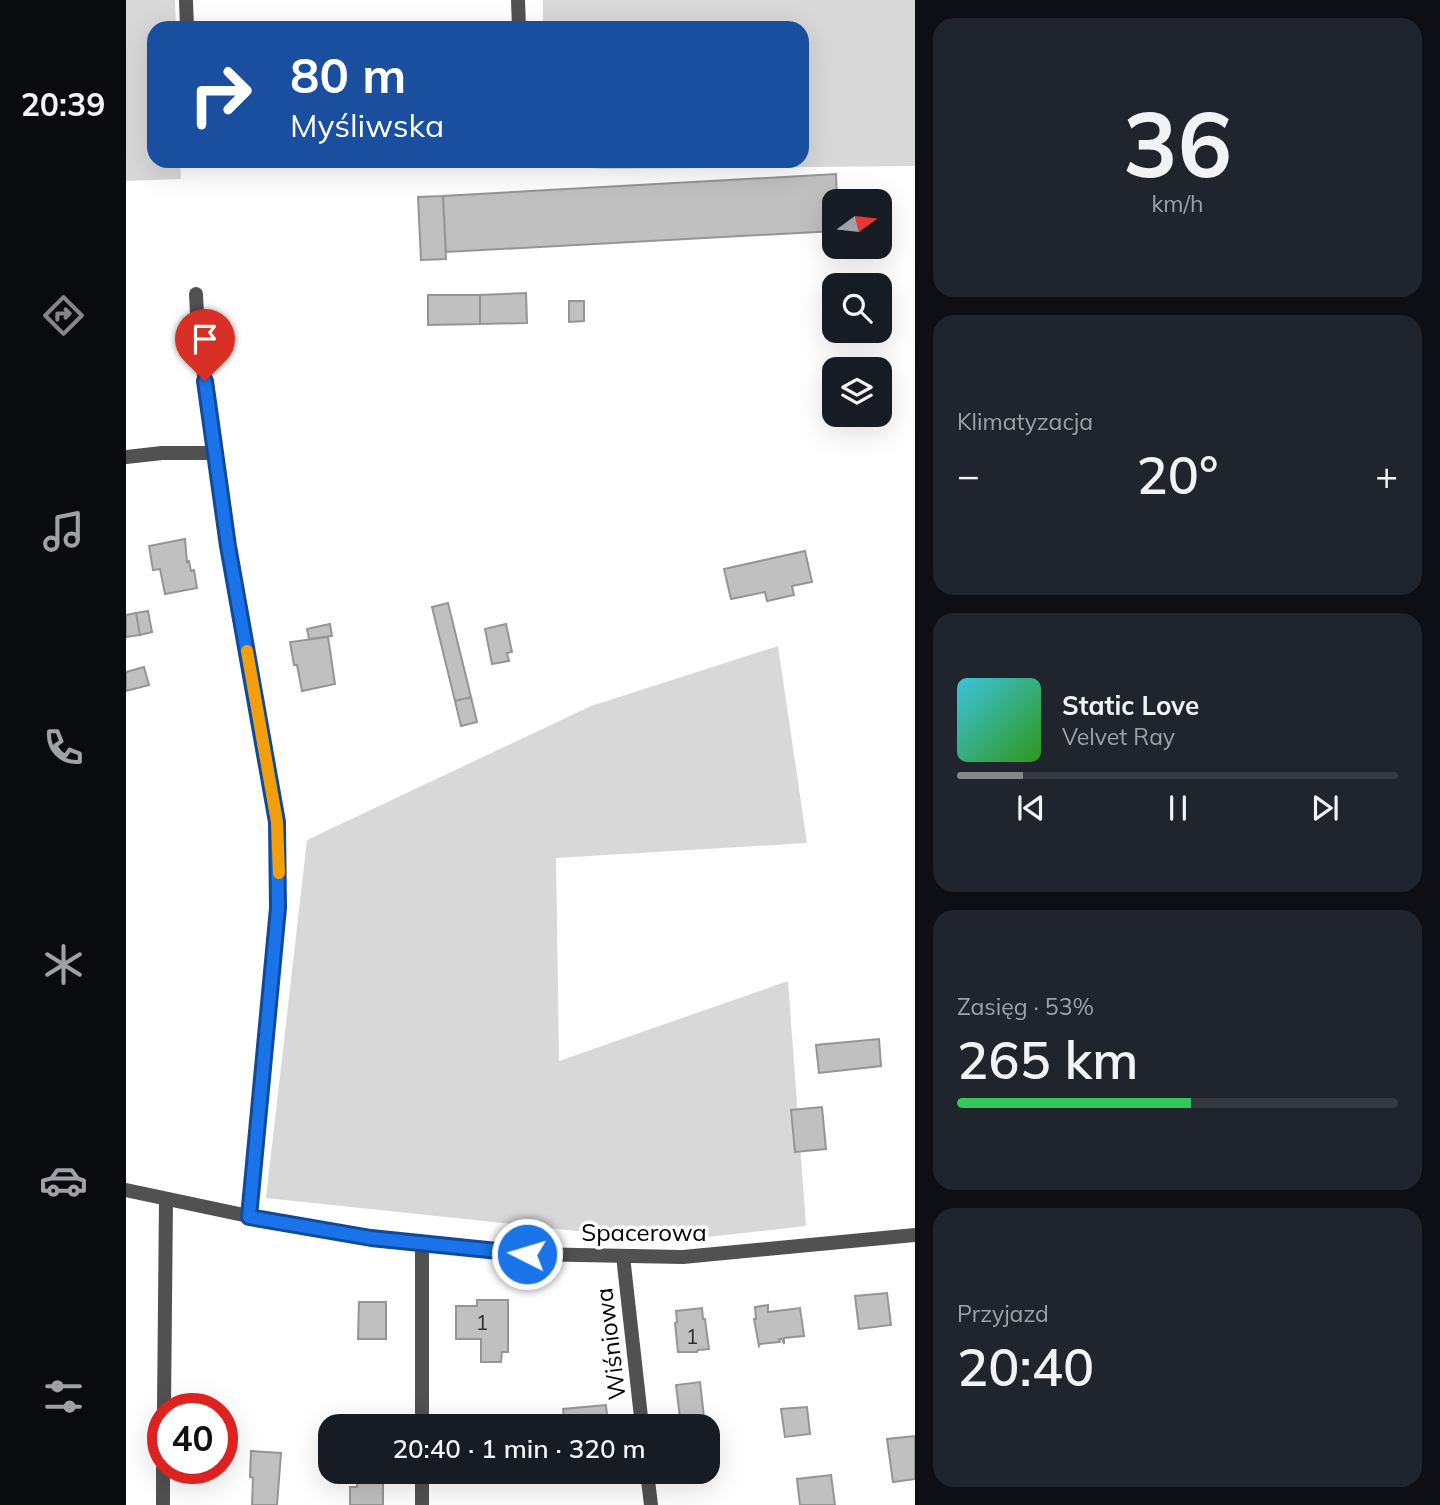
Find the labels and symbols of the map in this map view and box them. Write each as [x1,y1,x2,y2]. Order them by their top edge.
north arrow [822,189,892,259]
pin [175,309,235,381]
position arrow [490,1217,564,1291]
street label: Spacerowa [581,1217,707,1247]
street label: Wiśniowa [588,1286,632,1402]
house number: 1 [476,1309,488,1335]
house number: 1 [686,1323,698,1349]
speed limit sign: 40 [147,1393,238,1484]

